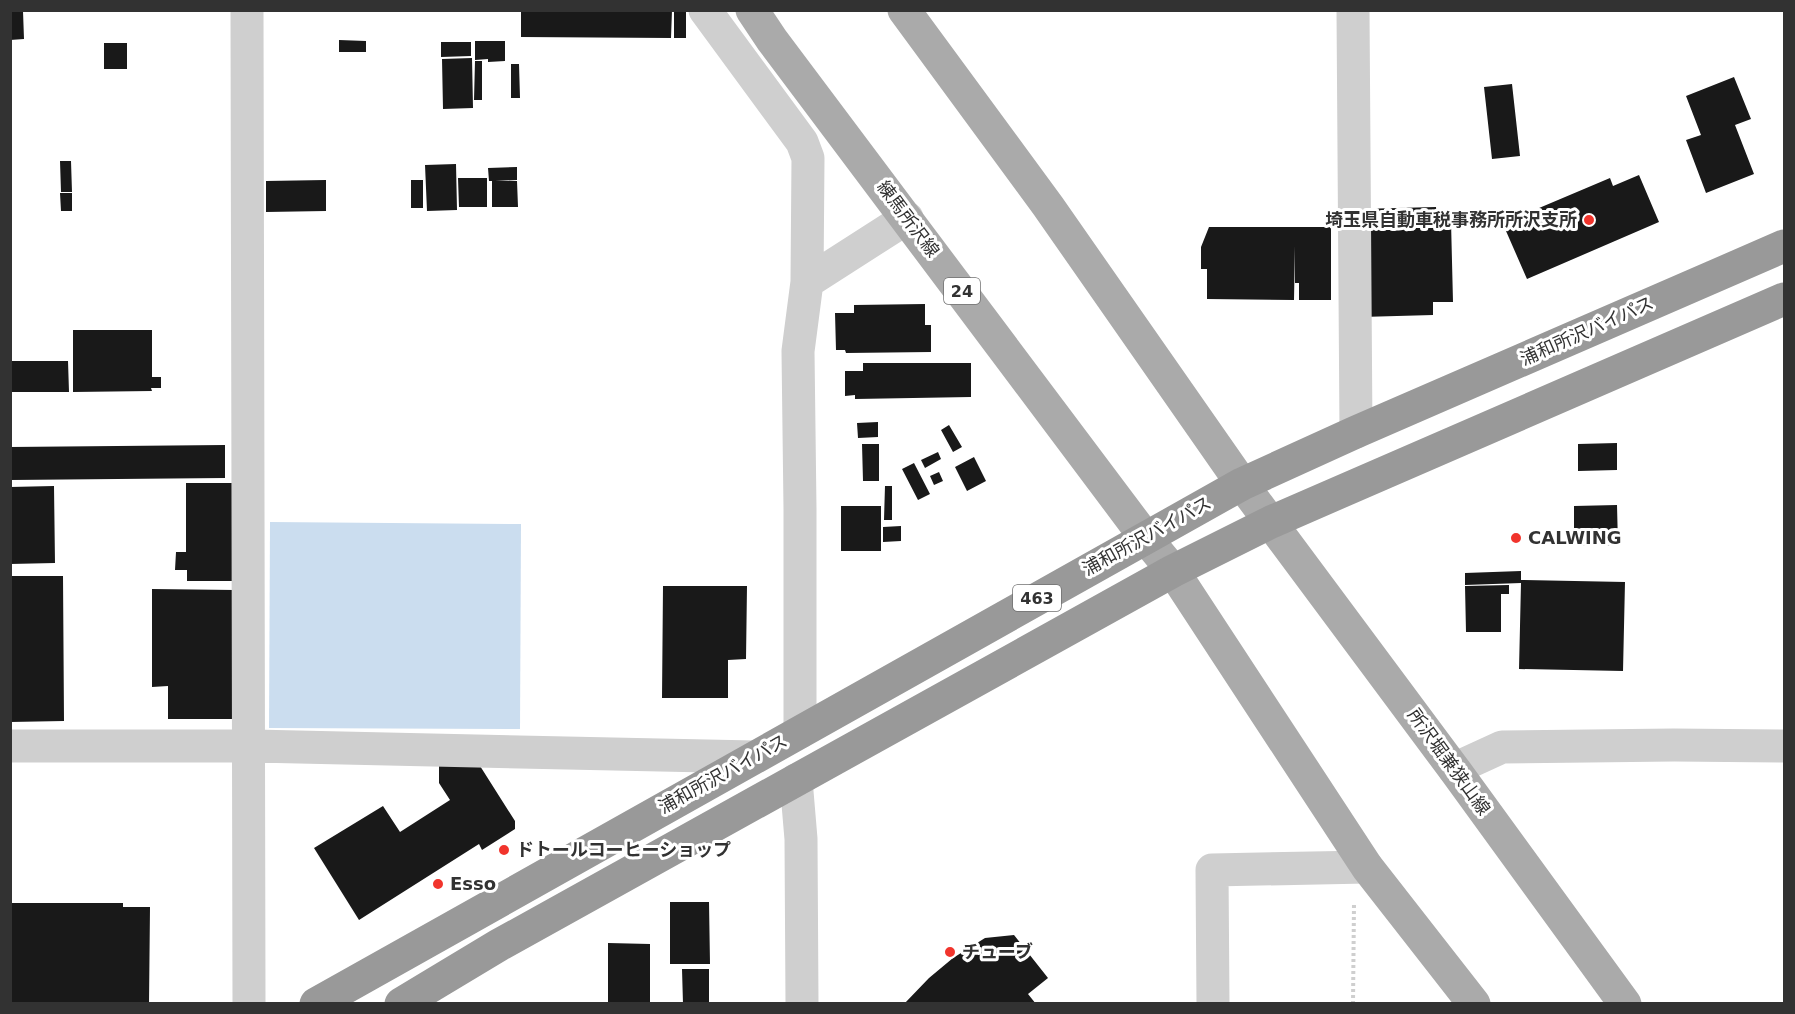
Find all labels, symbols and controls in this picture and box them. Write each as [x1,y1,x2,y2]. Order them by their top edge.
street label: 練馬所沢線 [873,176,944,261]
place label: 埼玉県自動車税事務所所沢支所 [1325,209,1577,230]
marker: 埼玉県自動車税事務所所沢支所 [1582,213,1596,227]
road number: 24 [944,278,980,304]
street label: 浦和所沢バイパス [1517,292,1657,369]
street label: 浦和所沢バイパス [1079,492,1215,580]
place label: CALWING [1528,527,1622,548]
marker: CALWING [1509,531,1523,545]
road number: 463 [1013,585,1061,611]
street label: 所沢堀兼狭山線 [1404,705,1495,819]
street label: 浦和所沢バイパス [655,730,791,818]
place label: ドトールコーヒーショップ [516,839,731,860]
marker: ドトールコーヒーショップ [497,843,511,857]
place label: Esso [450,873,496,894]
marker: Esso [431,877,445,891]
place label: チューブ [962,941,1033,962]
marker: チューブ [943,945,957,959]

